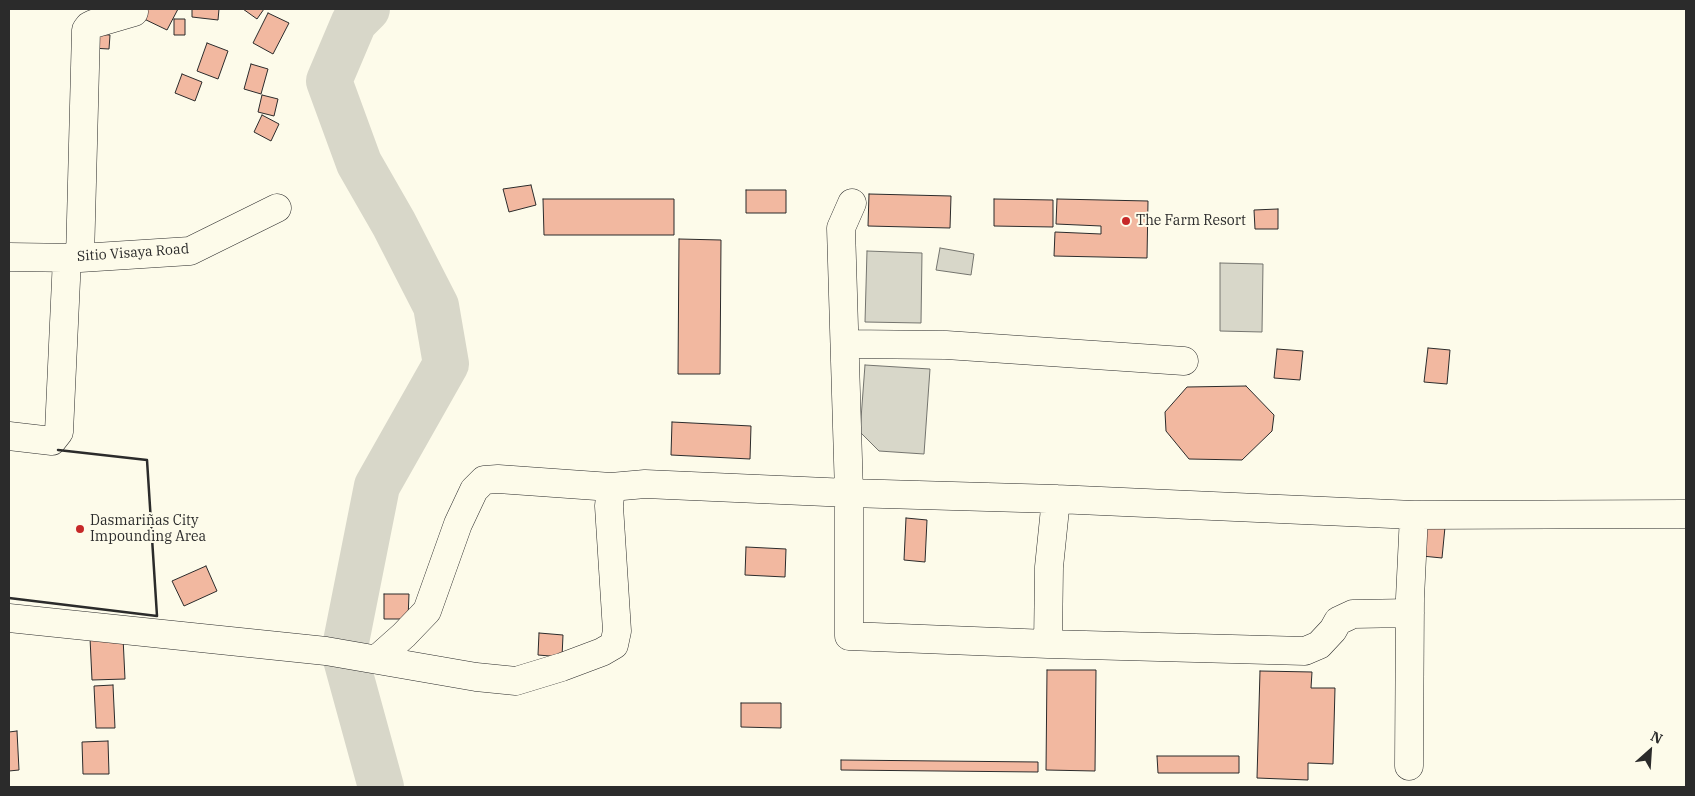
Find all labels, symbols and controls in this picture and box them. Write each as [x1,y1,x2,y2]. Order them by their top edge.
place label: The Farm Resort [1136,213,1246,229]
marker: The Farm Resort [1120,215,1132,227]
street label: Sitio Visaya Road [76,241,190,265]
place label: Dasmariñas City Impounding Area [90,513,206,546]
marker: Dasmariñas City Impounding Area [74,523,86,535]
north arrow [1625,726,1675,776]
text: N [1648,727,1665,748]

